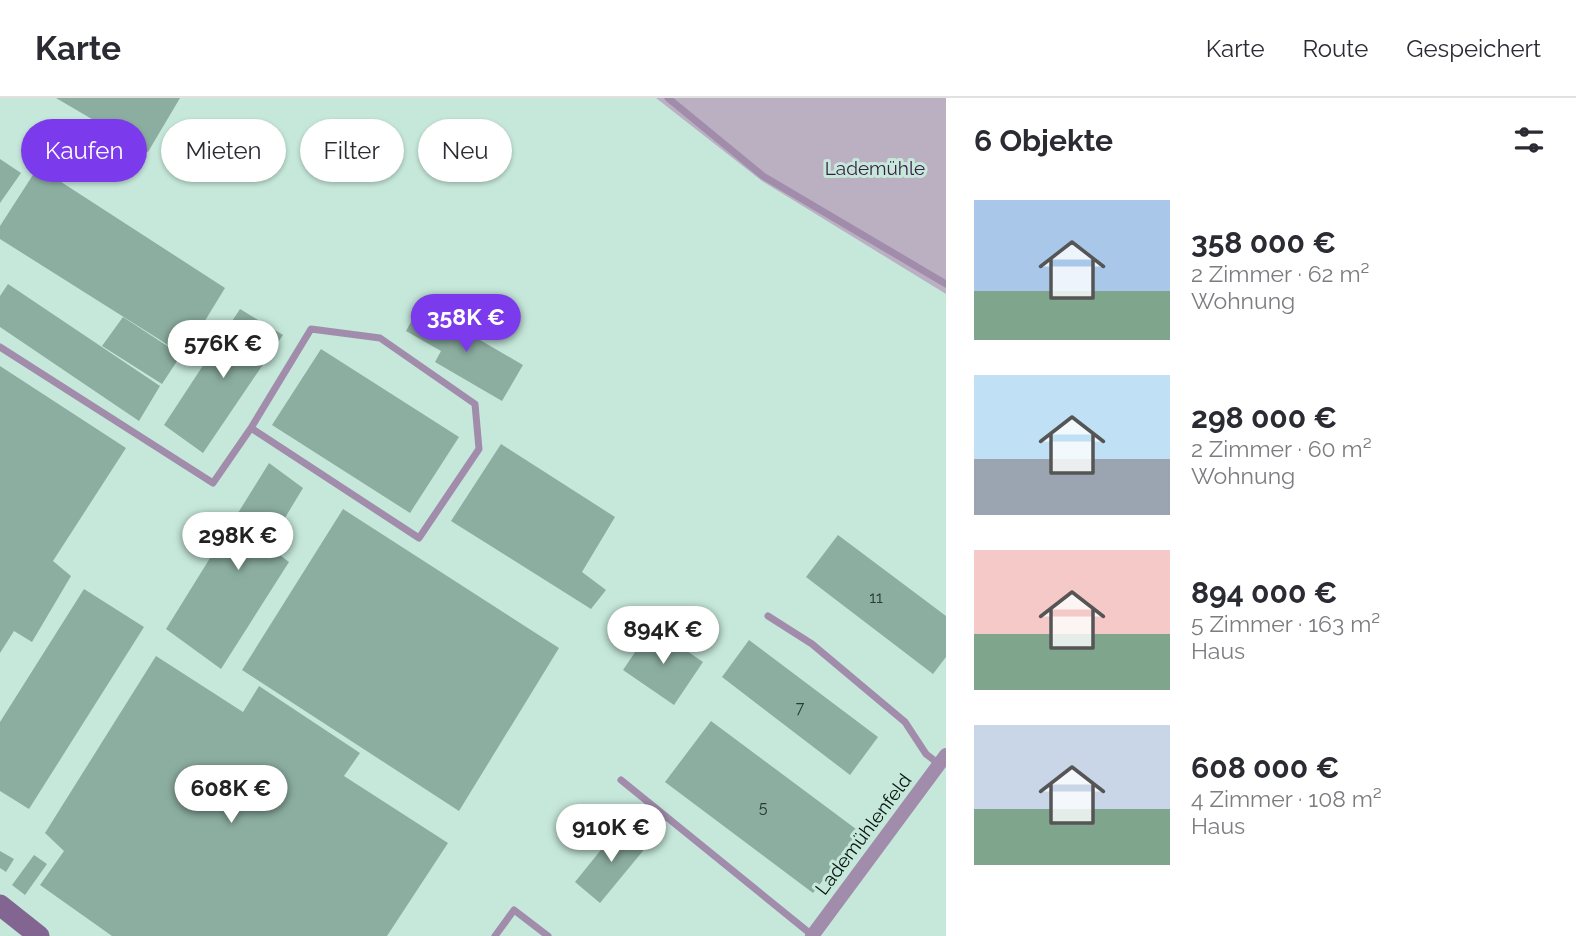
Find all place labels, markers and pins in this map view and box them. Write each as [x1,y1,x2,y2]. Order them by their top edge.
pin: 358K € [409,294,523,354]
pin: 576K € [166,320,280,380]
pin: 298K € [181,512,295,572]
pin: 894K € [606,606,720,666]
pin: 608K € [174,766,288,825]
pin: 910K € [554,804,668,864]

